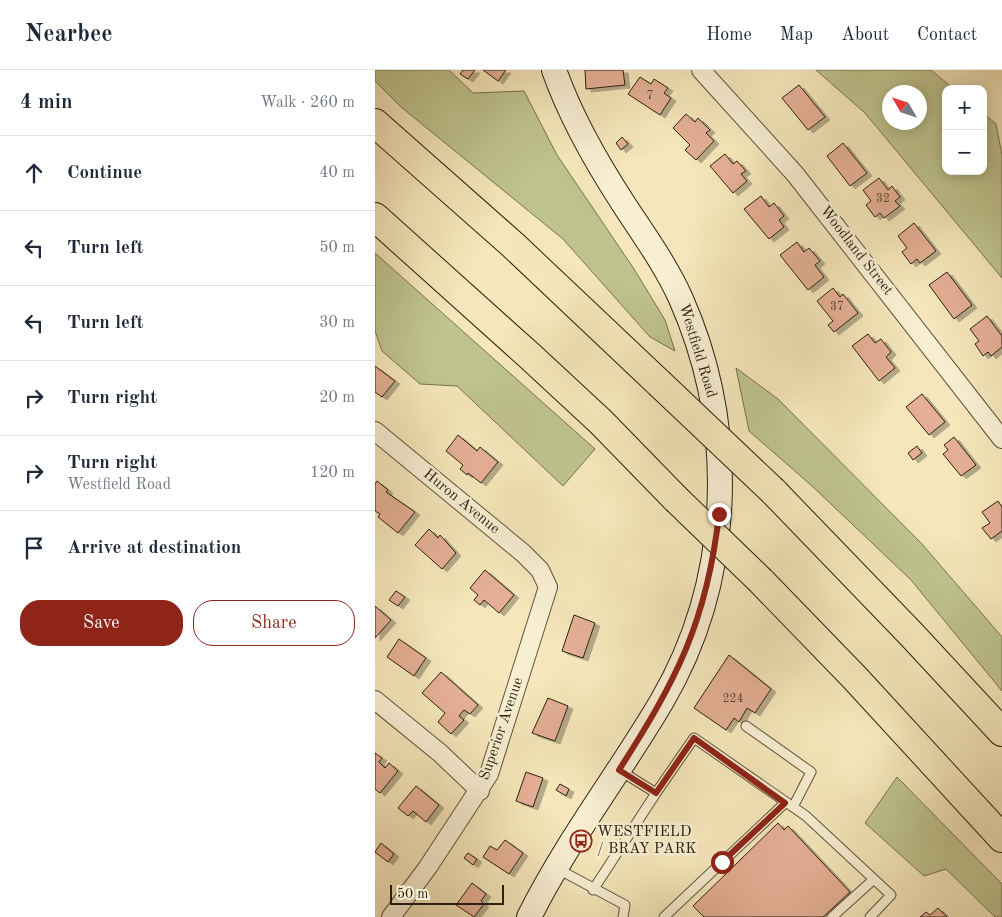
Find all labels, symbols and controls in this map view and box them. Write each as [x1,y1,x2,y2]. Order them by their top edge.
text: Nearbee [25,23,113,47]
text: Home [706,26,752,44]
text: Map [780,26,813,44]
text: About [841,26,889,44]
text: Contact [917,26,977,44]
north arrow [882,85,927,130]
map controls [942,85,987,175]
button: + [942,85,987,130]
house number: 7 [647,90,653,102]
text: 4 min [20,92,73,113]
text: Walk · 260 m [260,95,355,111]
button: − [942,130,987,175]
icon: ahead [20,159,48,187]
text: Continue [67,164,142,183]
text: 40 m [319,165,355,181]
house number: 32 [876,193,890,205]
street label: Woodland Street [817,204,895,298]
icon: left [20,234,48,262]
text: Turn left [67,239,144,258]
text: 50 m [319,240,355,256]
house number: 37 [830,301,844,313]
street label: Westfield Road [676,302,718,400]
icon: left [20,309,48,337]
text: Turn left [67,314,144,333]
text: 30 m [319,315,355,331]
icon: right [20,384,48,412]
text: Turn right [67,389,157,408]
text: 20 m [319,390,355,406]
text: Turn right [67,454,157,473]
icon: right [20,459,48,487]
text: 120 m [310,465,355,481]
street label: Huron Avenue [420,467,502,537]
text: Westfield Road [67,477,171,493]
route end [708,503,731,526]
icon: arrive [20,534,48,562]
text: Arrive at destination [67,539,241,558]
button: Save [20,600,183,646]
button: Share [193,600,355,646]
street label: Superior Avenue [477,676,527,782]
house number: 224 [723,693,743,705]
place label: WESTFIELD / BRAY PARK [597,825,696,857]
bus stop icon: WESTFIELD / BRAY PARK [569,829,593,853]
route start [711,851,734,874]
scale bar [390,882,504,905]
text: 50 m [397,887,428,901]

